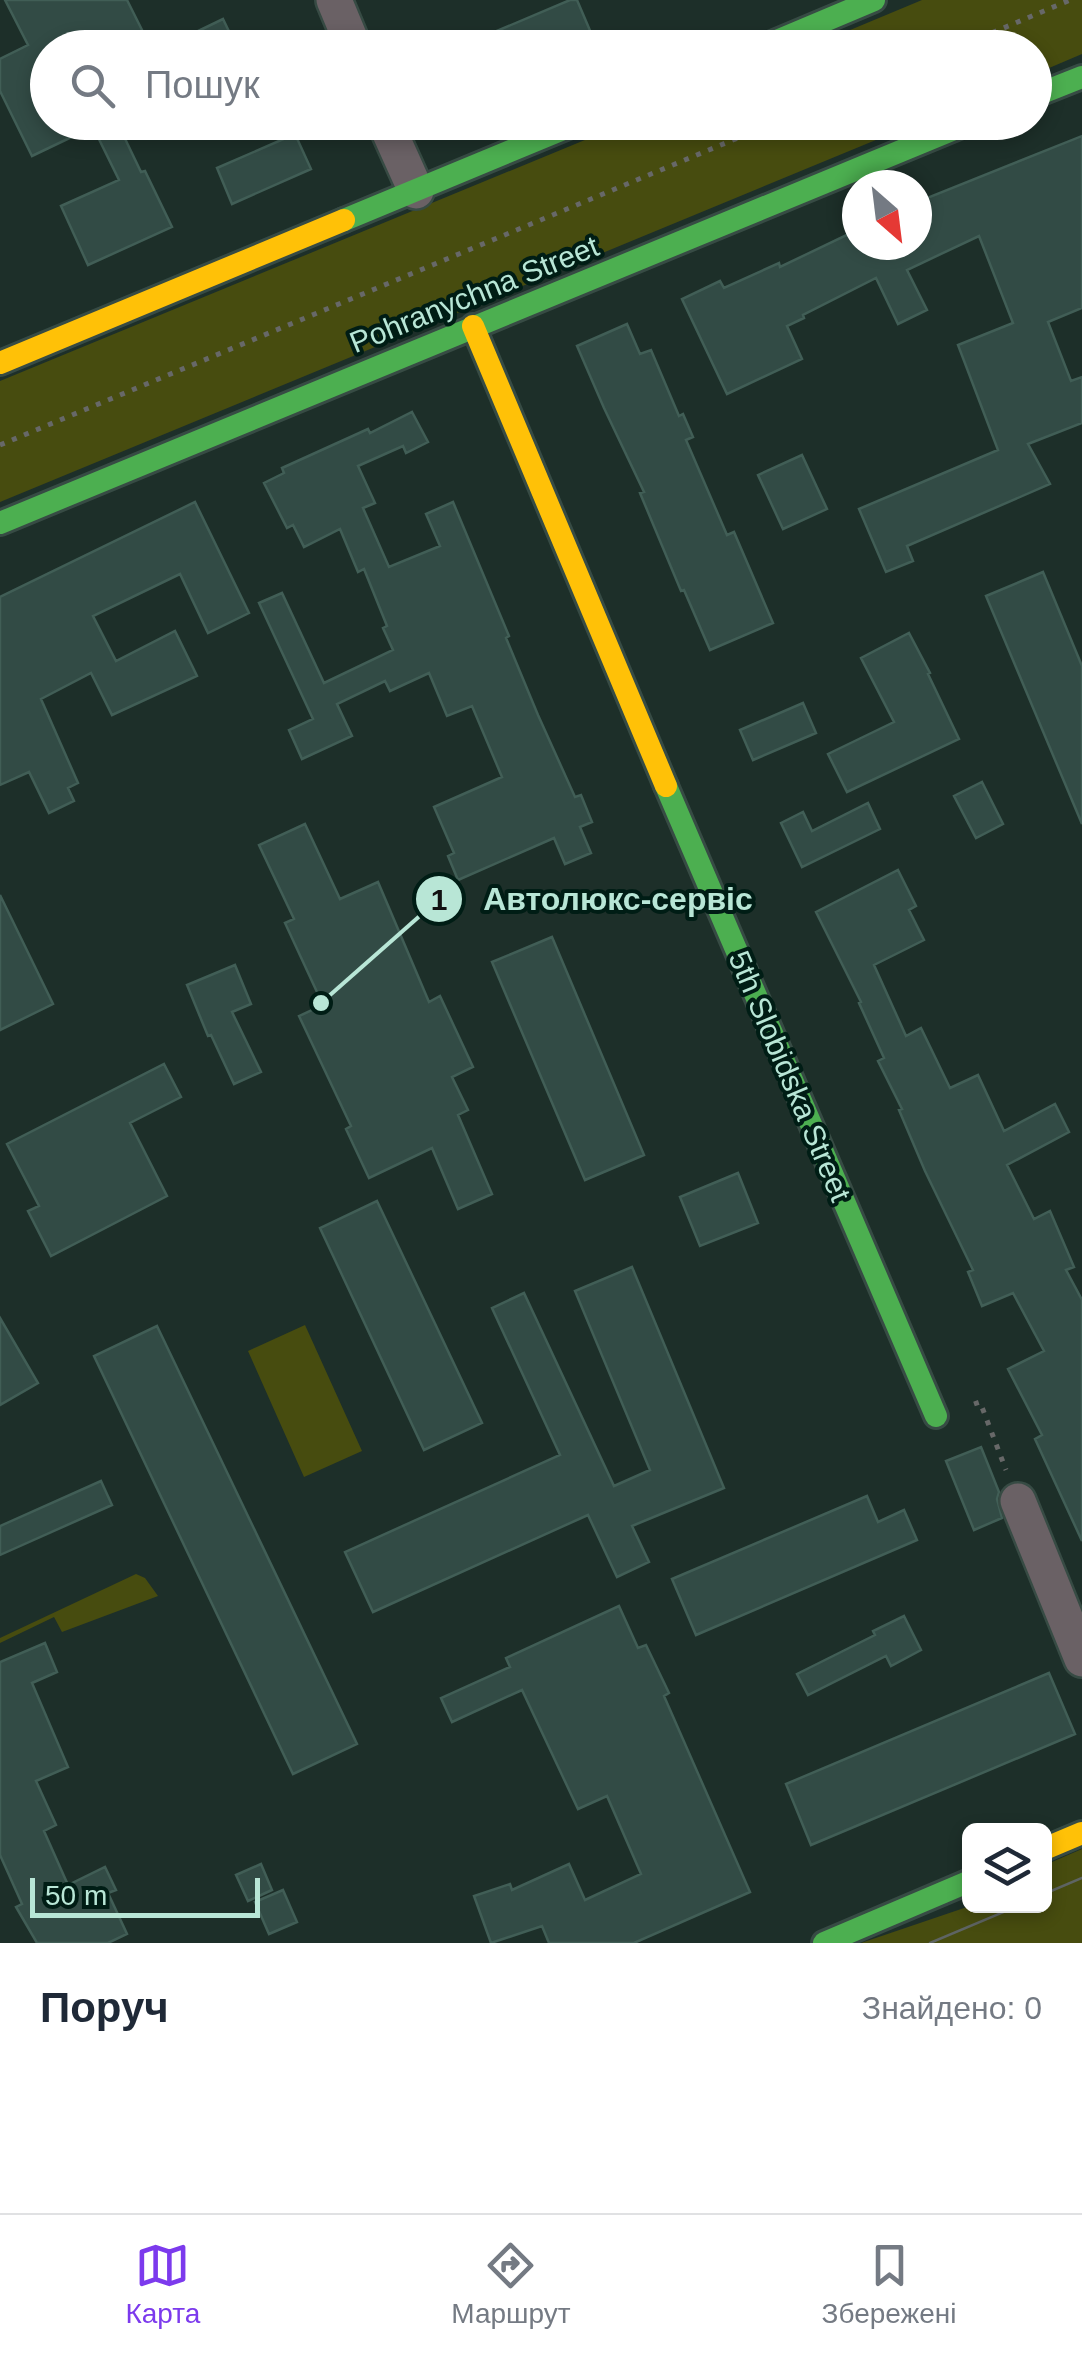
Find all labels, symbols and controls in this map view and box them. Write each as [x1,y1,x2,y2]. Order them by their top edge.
search box [30,30,1052,140]
icon: search [65,58,120,113]
text: Пошук [145,64,260,106]
north arrow [842,170,932,260]
street label: Pohranychna Street [345,229,604,359]
callout: Автолюкс-сервіс [414,868,773,930]
text: Автолюкс-сервіс [483,881,753,917]
text: 1 [431,883,447,916]
street label: 5th Slobidska Street [722,946,858,1207]
map controls [962,1823,1052,1913]
button: layers [962,1823,1052,1913]
scale bar [30,1873,260,1918]
text: 50 m [45,1880,107,1911]
text: Поруч [40,1984,169,2031]
text: Знайдено: 0 [862,1990,1042,2026]
tab: Карта [125,2238,200,2330]
tab: Маршрут [451,2238,571,2330]
tab: Збережені [822,2238,957,2330]

